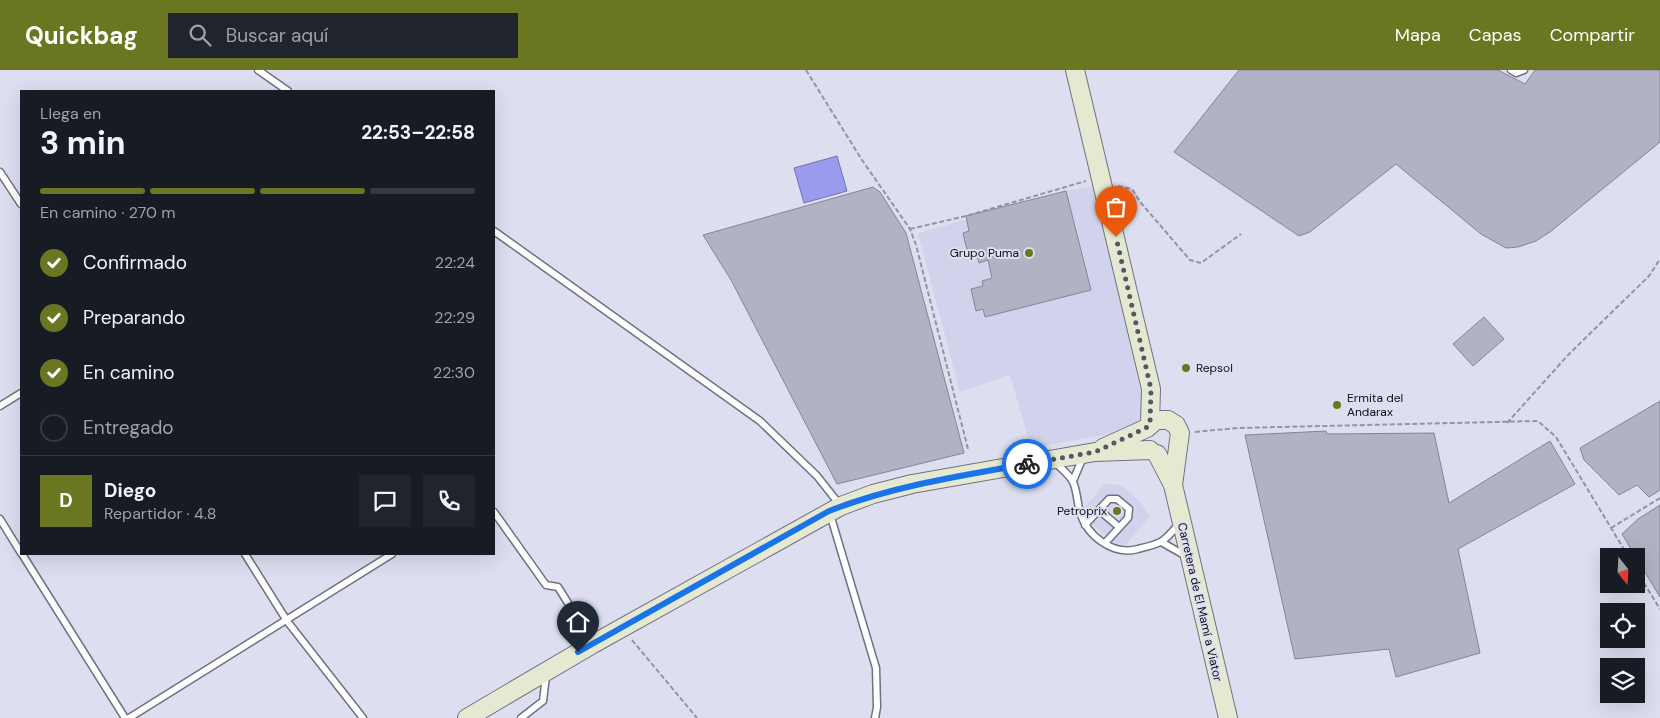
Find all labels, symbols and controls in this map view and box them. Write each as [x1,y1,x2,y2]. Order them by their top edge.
search box [168,13,518,58]
text: Quickbag [25,20,138,51]
icon: search [186,21,214,49]
text: Buscar aquí [226,23,328,48]
text: Mapa [1395,23,1441,47]
text: Capas [1469,23,1522,47]
text: Compartir [1550,23,1635,47]
text: Llega en [40,103,101,124]
text: 22:53–22:58 [361,120,475,145]
text: 3 min [40,122,125,164]
pin [1095,186,1137,237]
icon: bag [1102,193,1130,221]
text: En camino · 270 m [40,202,176,223]
place label: Grupo Puma [950,245,1019,261]
marker: Grupo Puma [1023,247,1035,259]
icon: check [40,249,68,277]
text: Confirmado [83,250,187,275]
text: 22:24 [435,252,475,273]
icon: check [40,304,68,332]
text: Preparando [83,305,185,330]
text: 22:29 [434,307,475,328]
icon: check [40,359,68,387]
text: En camino [83,360,175,385]
place label: Repsol [1196,360,1233,376]
text: 22:30 [433,362,475,383]
marker: Repsol [1180,362,1192,374]
place label: Ermita del Andarax [1347,390,1403,420]
marker: Ermita del Andarax [1331,399,1343,411]
text: Entregado [83,415,174,440]
courier [1002,439,1052,489]
icon: bike [1013,450,1041,478]
button: chat [359,475,411,527]
button: phone [423,475,475,527]
text: Diego [104,478,156,503]
text: D [59,488,73,513]
text: Repartidor · 4.8 [104,503,217,524]
place label: Petroprix [1057,503,1107,519]
marker: Petroprix [1111,505,1123,517]
street label: Carretera de El Mamí a Viator [1174,521,1226,683]
north arrow [1600,548,1645,592]
map controls [1600,548,1645,703]
pin [557,601,599,652]
button: locate [1600,603,1645,648]
icon: home [564,608,592,636]
button: layers [1600,658,1645,703]

